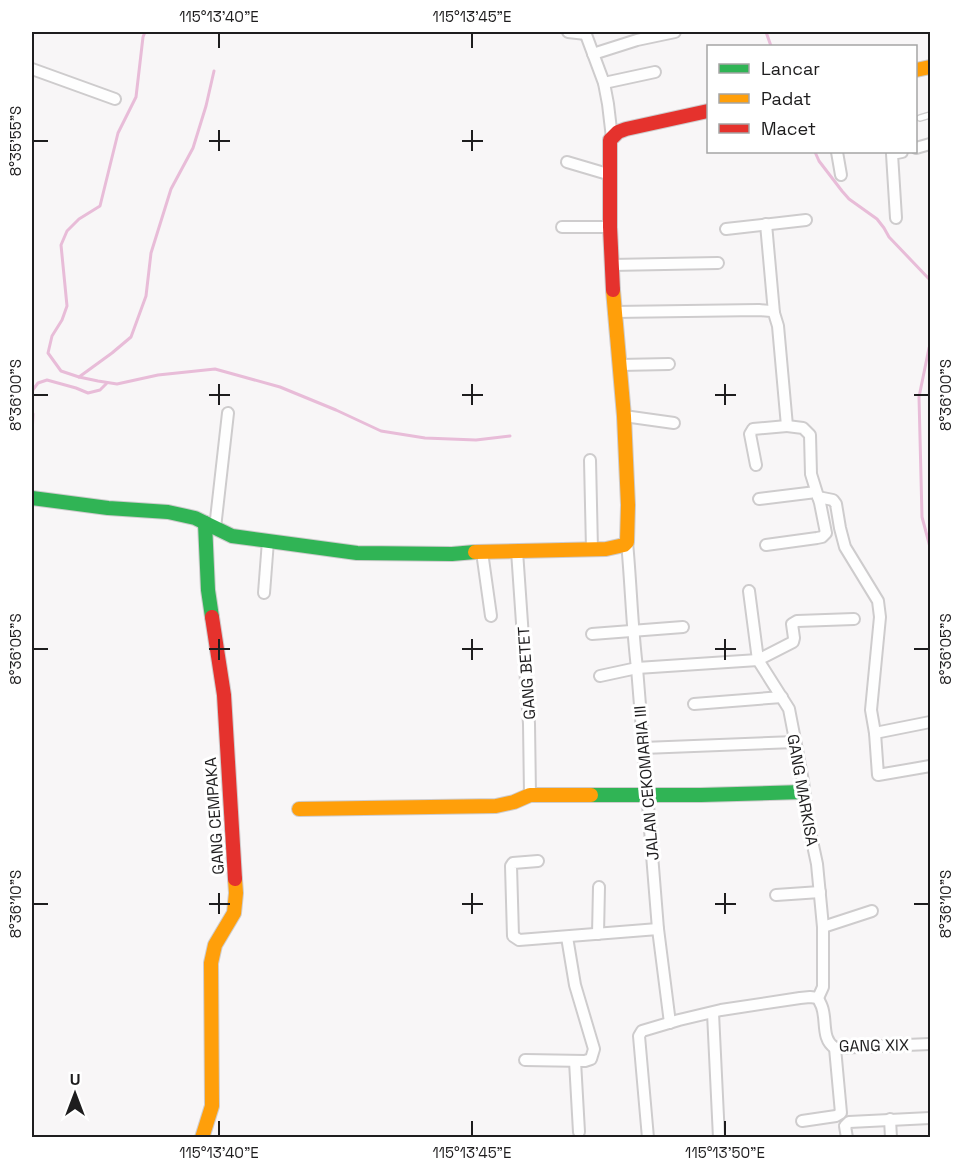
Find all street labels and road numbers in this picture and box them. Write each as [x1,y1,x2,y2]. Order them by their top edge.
street label: GANG BETET [513,626,540,720]
street label: JALAN CEKOMARIA III [629,705,664,861]
street label: GANG MARKISA [782,732,823,848]
street label: GANG CEMPAKA [200,757,229,875]
street label: GANG XIX [839,1034,909,1057]

